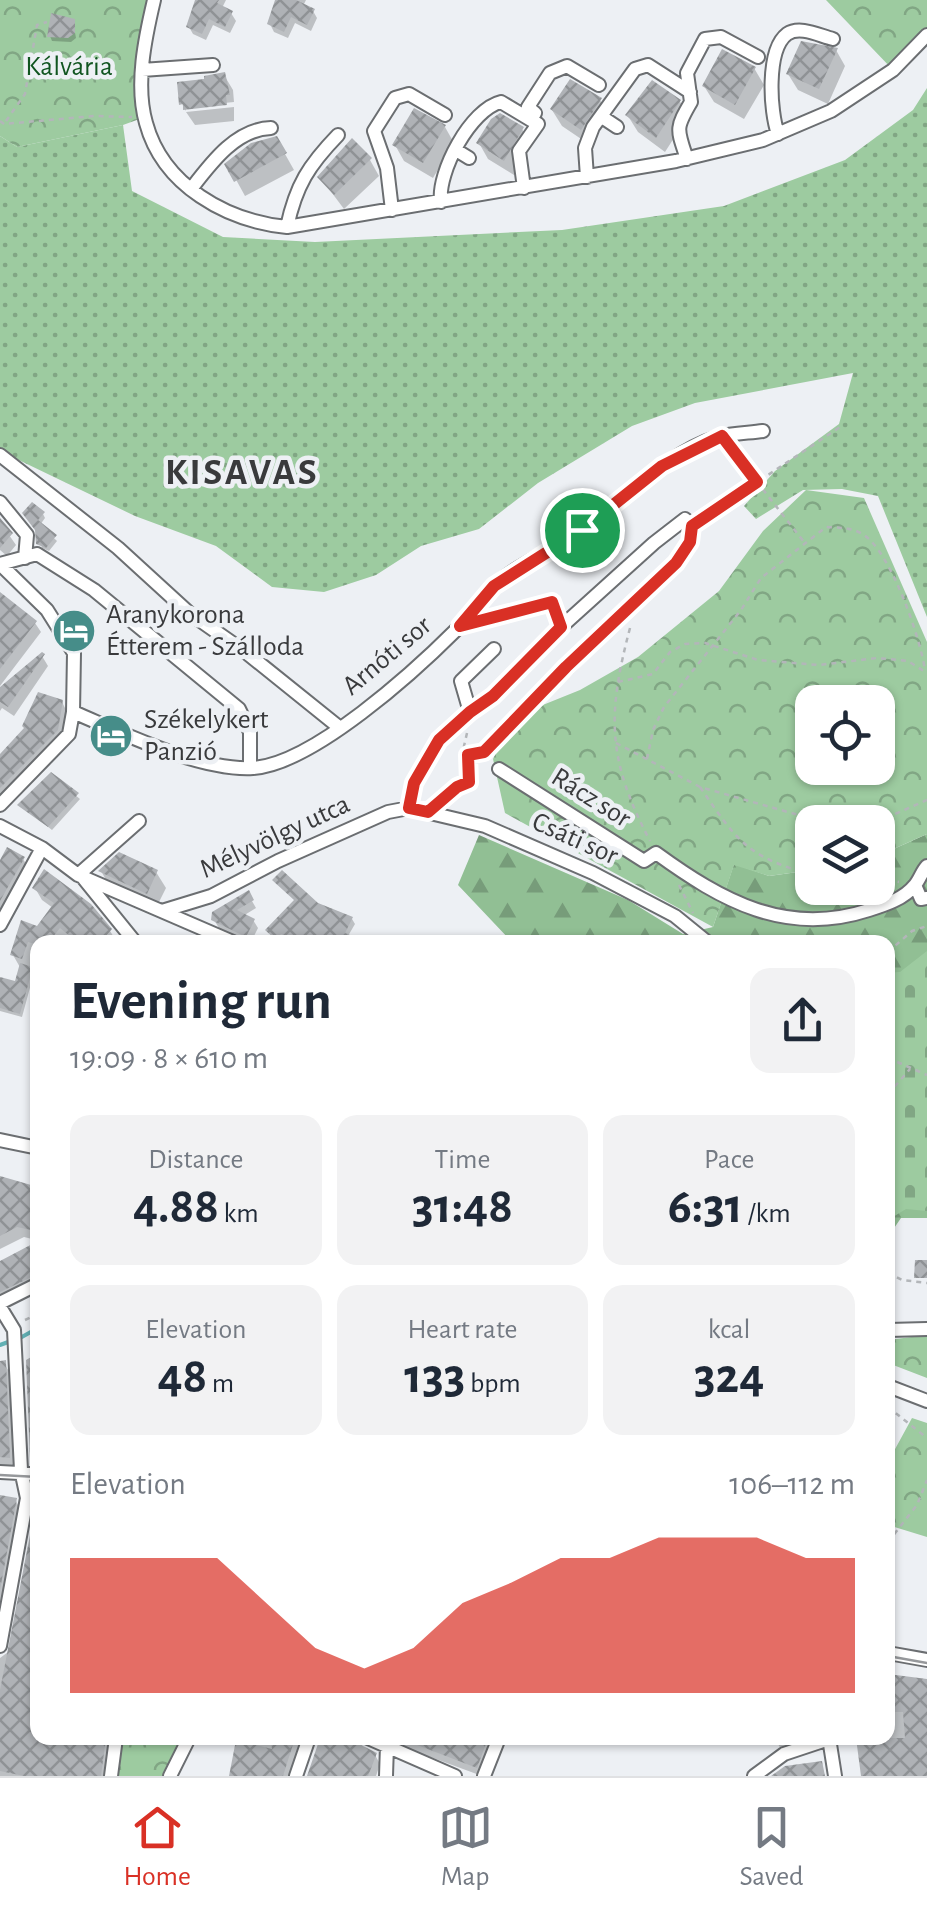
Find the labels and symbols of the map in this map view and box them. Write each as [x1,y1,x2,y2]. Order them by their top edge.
park label: Kálvária [25,53,113,81]
district label: KISAVAS [165,454,319,492]
pin [540,488,625,573]
place label: Aranykorona Étterem - Szálloda [106,601,304,661]
hotel icon: Aranykorona Étterem - Szálloda [51,608,97,654]
street label: Arnóti sor [337,611,437,701]
place label: Székelykert Panzió [144,706,269,766]
hotel icon: Székelykert Panzió [88,713,134,759]
street label: Rácz sor [546,763,636,833]
street label: Mélyvölgy utca [196,790,354,884]
street label: Csáti sor [528,808,622,870]

